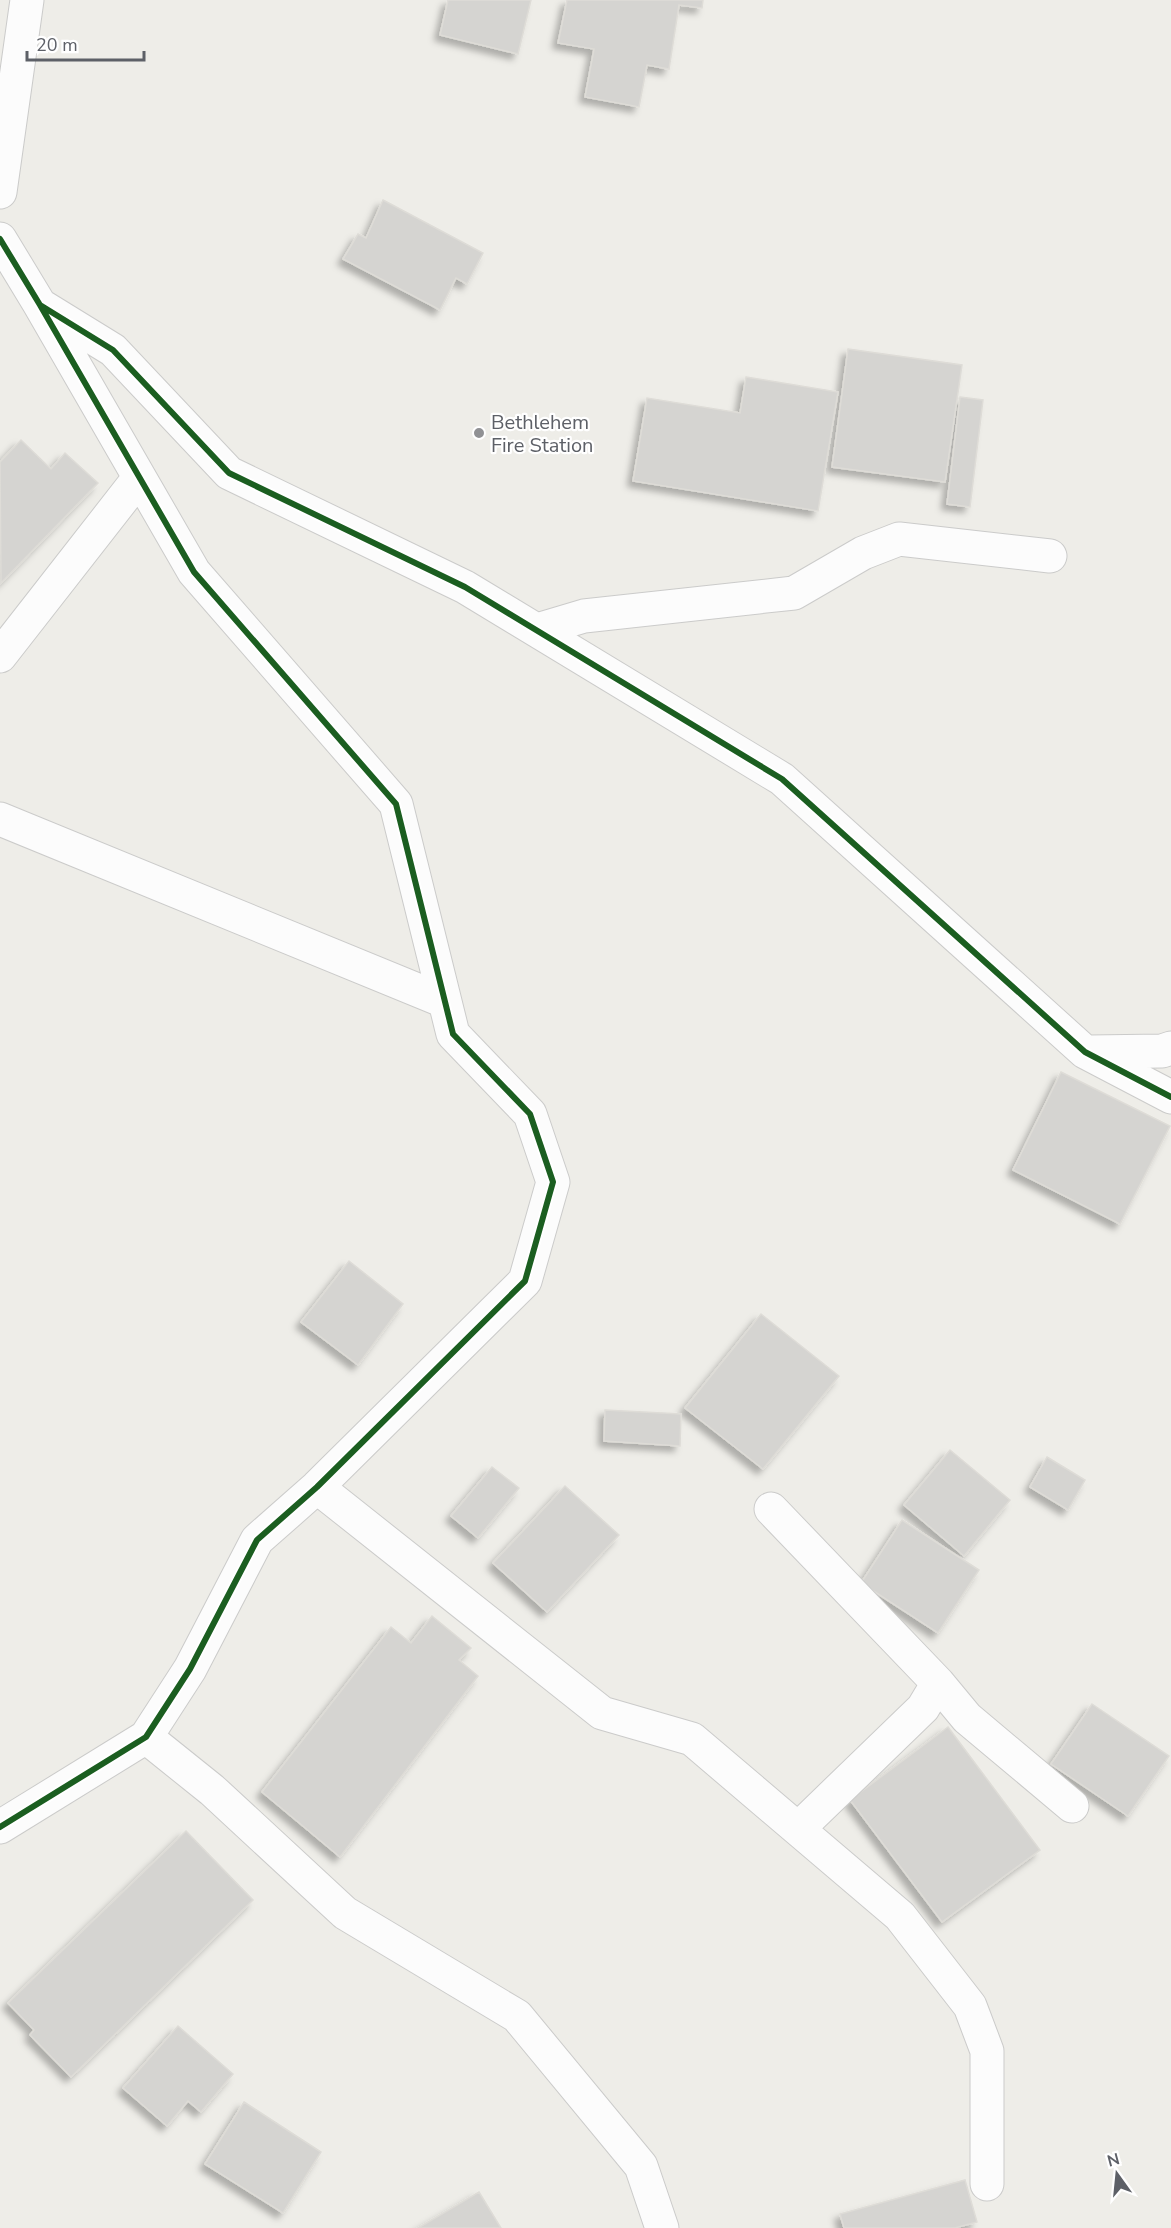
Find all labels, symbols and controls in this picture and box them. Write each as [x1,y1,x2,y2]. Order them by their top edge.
scale bar [27,24,144,62]
text: 20 m [36,33,78,57]
place label: Bethlehem Fire Station [491,409,593,459]
marker: Bethlehem Fire Station [472,426,486,440]
north arrow [1087,2144,1147,2204]
text: N [1105,2148,1122,2173]

